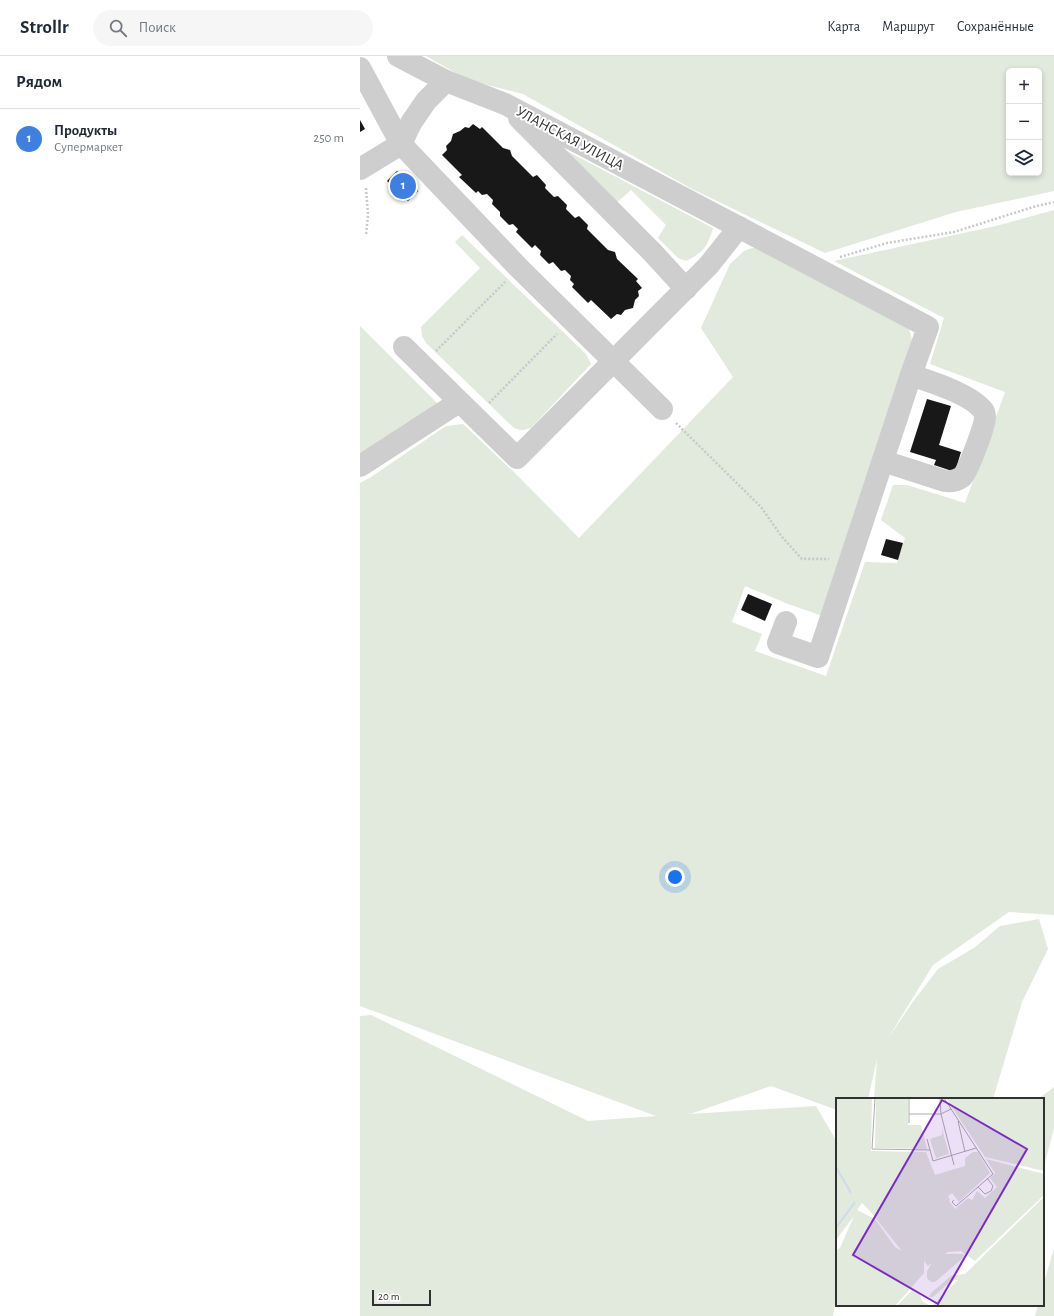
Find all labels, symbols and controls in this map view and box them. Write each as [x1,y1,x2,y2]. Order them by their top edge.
search box [93,10,373,46]
icon: search [107,17,129,39]
text: Strollr [20,18,69,37]
text: Поиск [139,20,176,35]
text: Карта [827,20,860,34]
text: Маршрут [882,20,935,34]
text: Сохранённые [957,20,1034,34]
map controls [1006,68,1042,176]
button: + [1006,68,1042,104]
text: Рядом [16,73,62,90]
street label: УЛАНСКАЯ УЛИЦА [513,104,626,173]
button: − [1006,104,1042,140]
text: Продукты [54,123,117,138]
text: 1 [27,132,31,145]
text: 250 m [313,132,344,145]
button: layers [1006,140,1042,176]
text: Супермаркет [54,141,123,154]
pin: 1 [390,171,416,201]
your location [665,867,685,887]
inset map [836,1098,1044,1306]
scale bar [372,1288,431,1307]
text: 20 m [378,1291,399,1302]

